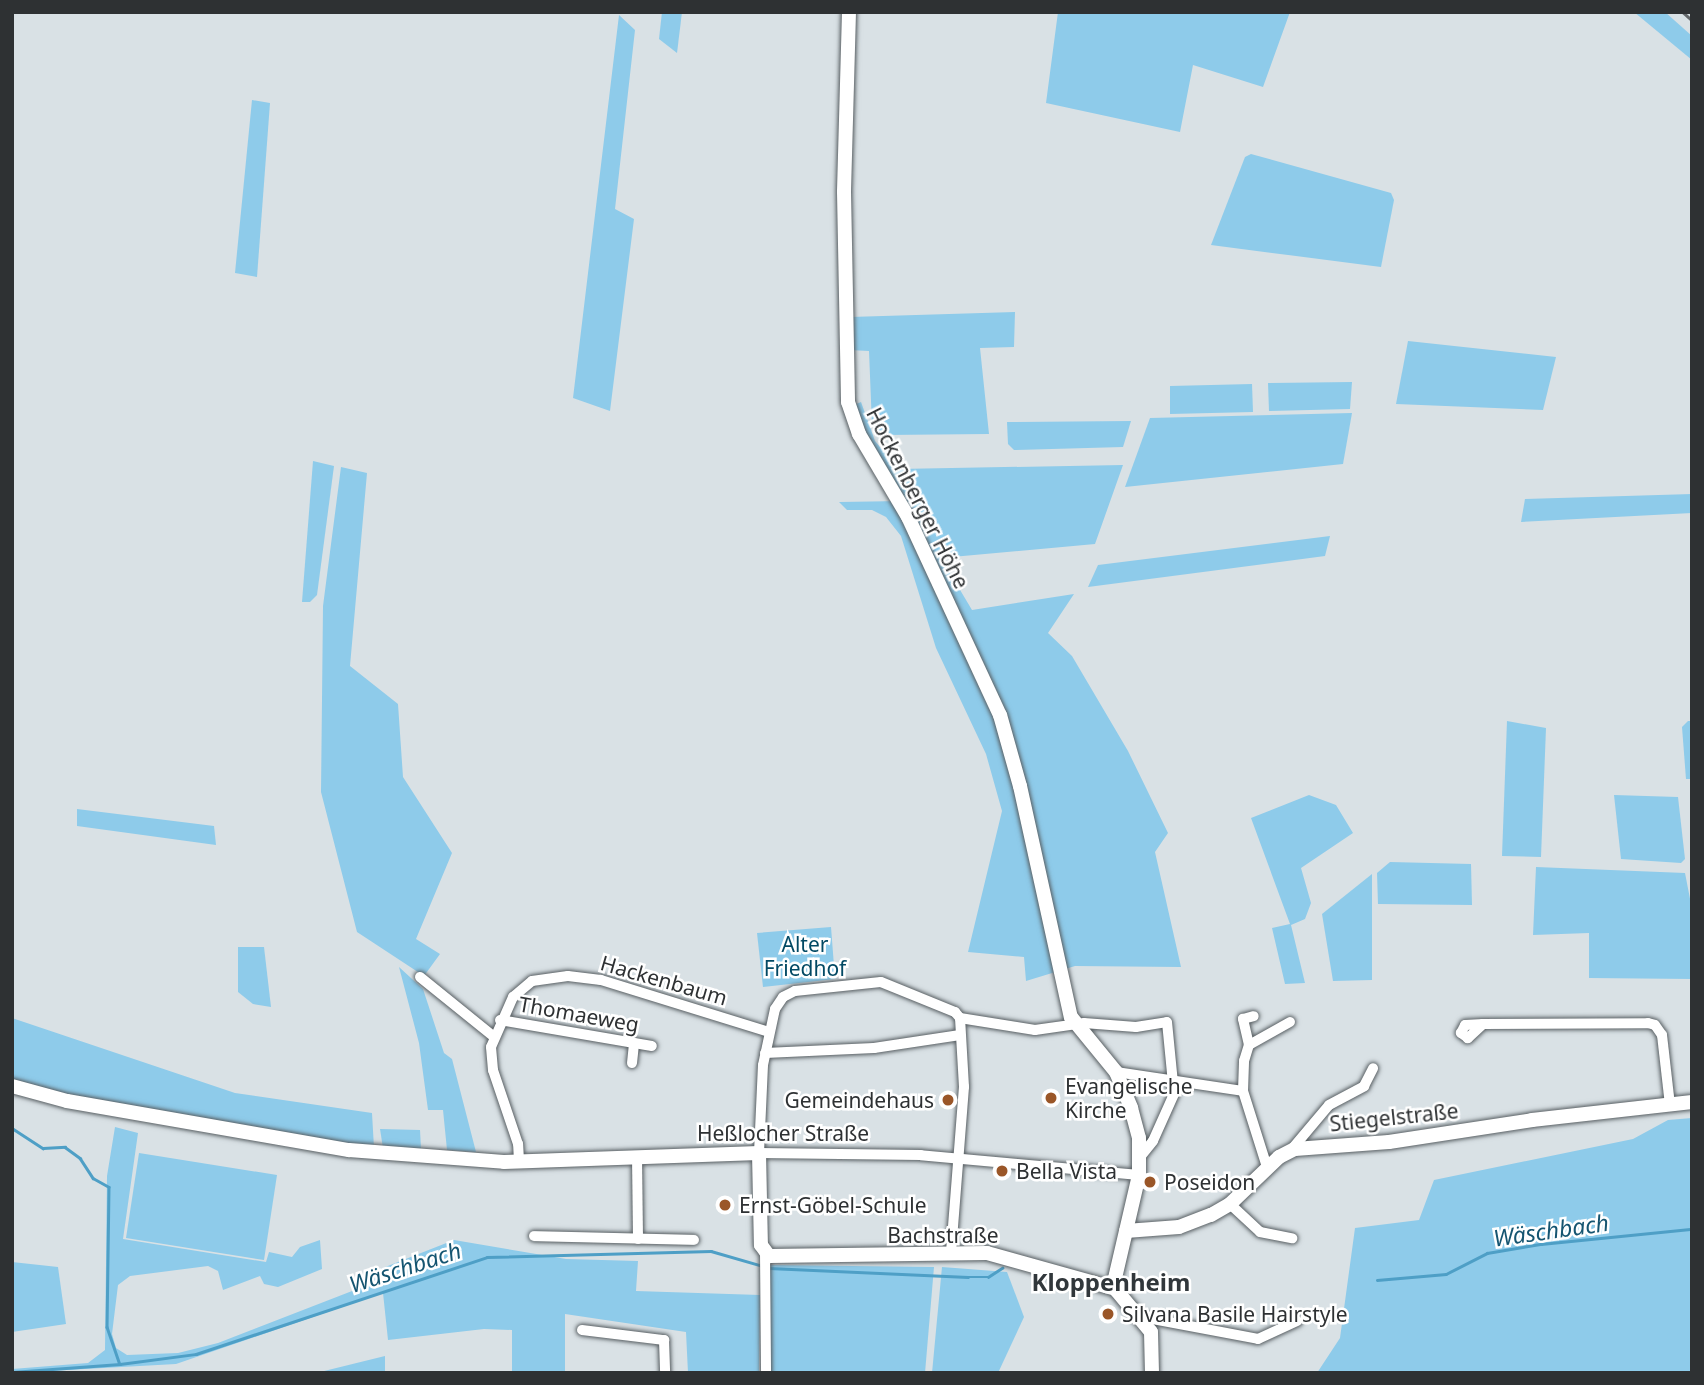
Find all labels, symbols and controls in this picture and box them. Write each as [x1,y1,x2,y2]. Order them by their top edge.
street label: Hockenberger Höhe [861,403,975,593]
park label: Alter Friedhof [764,931,846,981]
street label: Hackenbaum [598,950,730,1010]
street label: Thomaeweg [517,991,641,1037]
place label: Evangelische Kirche [1065,1073,1193,1123]
place label: Gemeindehaus [784,1087,934,1113]
marker: Evangelische Kirche [1043,1090,1059,1106]
marker: Gemeindehaus [940,1092,956,1108]
street label: Stiegelstraße [1328,1098,1460,1136]
street label: Heßlocher Straße [697,1120,869,1146]
place label: Bella Vista [1016,1158,1117,1184]
marker: Bella Vista [994,1163,1010,1179]
place label: Poseidon [1164,1169,1255,1195]
marker: Poseidon [1142,1174,1158,1190]
place label: Ernst-Göbel-Schule [739,1192,926,1218]
marker: Ernst-Göbel-Schule [717,1197,733,1213]
water label: Wäschbach [1492,1208,1610,1252]
street label: Bachstraße [887,1222,999,1248]
water label: Wäschbach [346,1236,464,1298]
district label: Kloppenheim [1032,1268,1190,1296]
place label: Silvana Basile Hairstyle [1122,1301,1348,1327]
marker: Silvana Basile Hairstyle [1100,1306,1116,1322]

